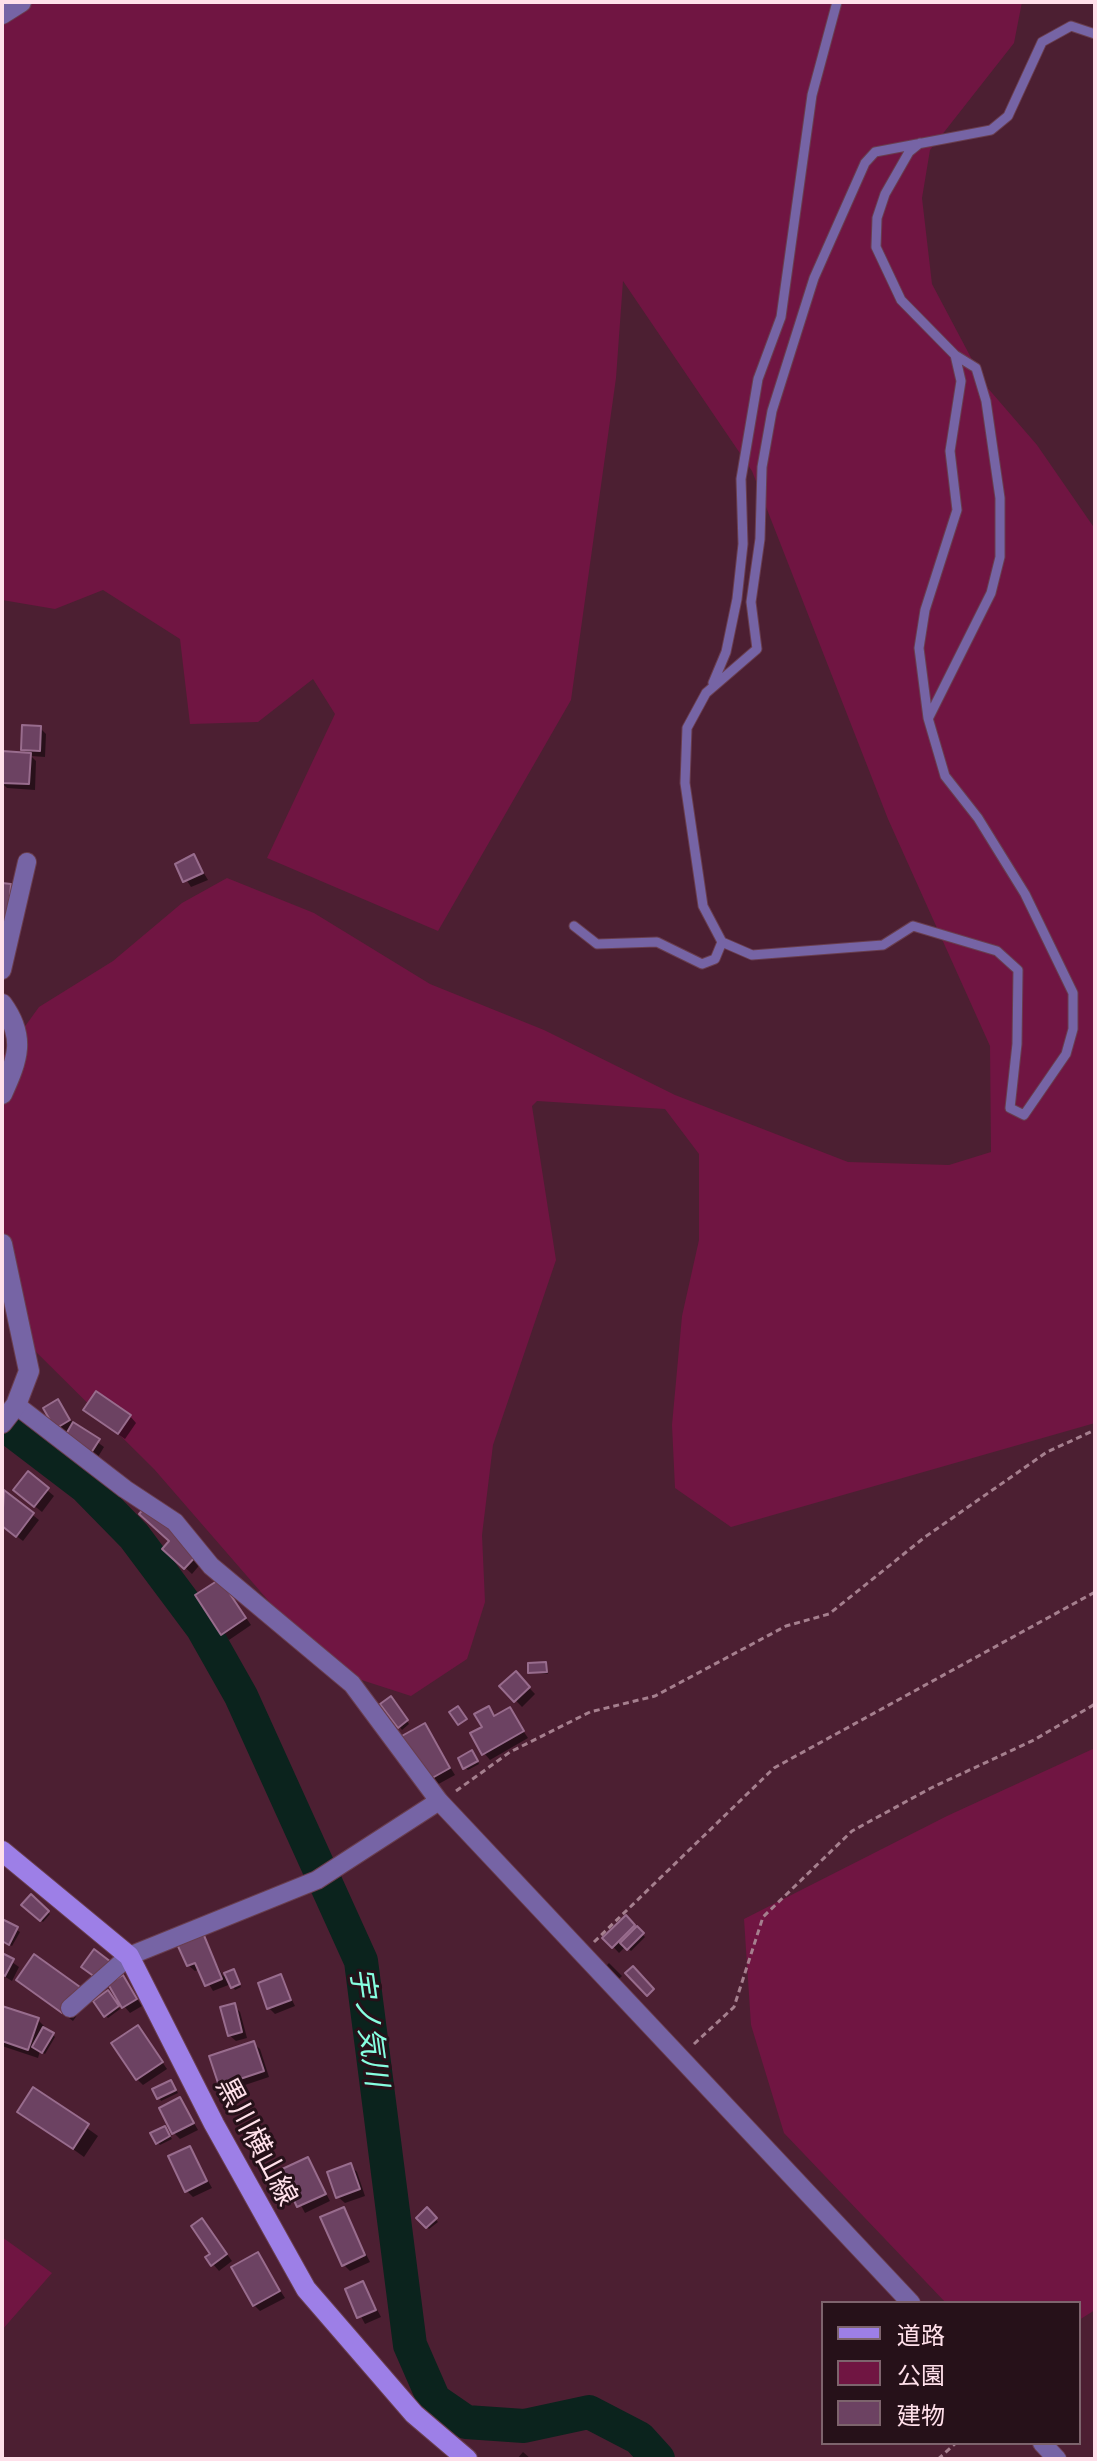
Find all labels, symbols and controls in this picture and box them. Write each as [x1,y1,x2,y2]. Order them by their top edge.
water label: 宇ノ気川 [342,1965,394,2089]
street label: 黒川横山線 [208,2072,304,2212]
legend [821,2301,1081,2445]
text: 道路 [897,2322,945,2350]
text: 公園 [897,2362,945,2390]
text: 建物 [897,2402,945,2430]

